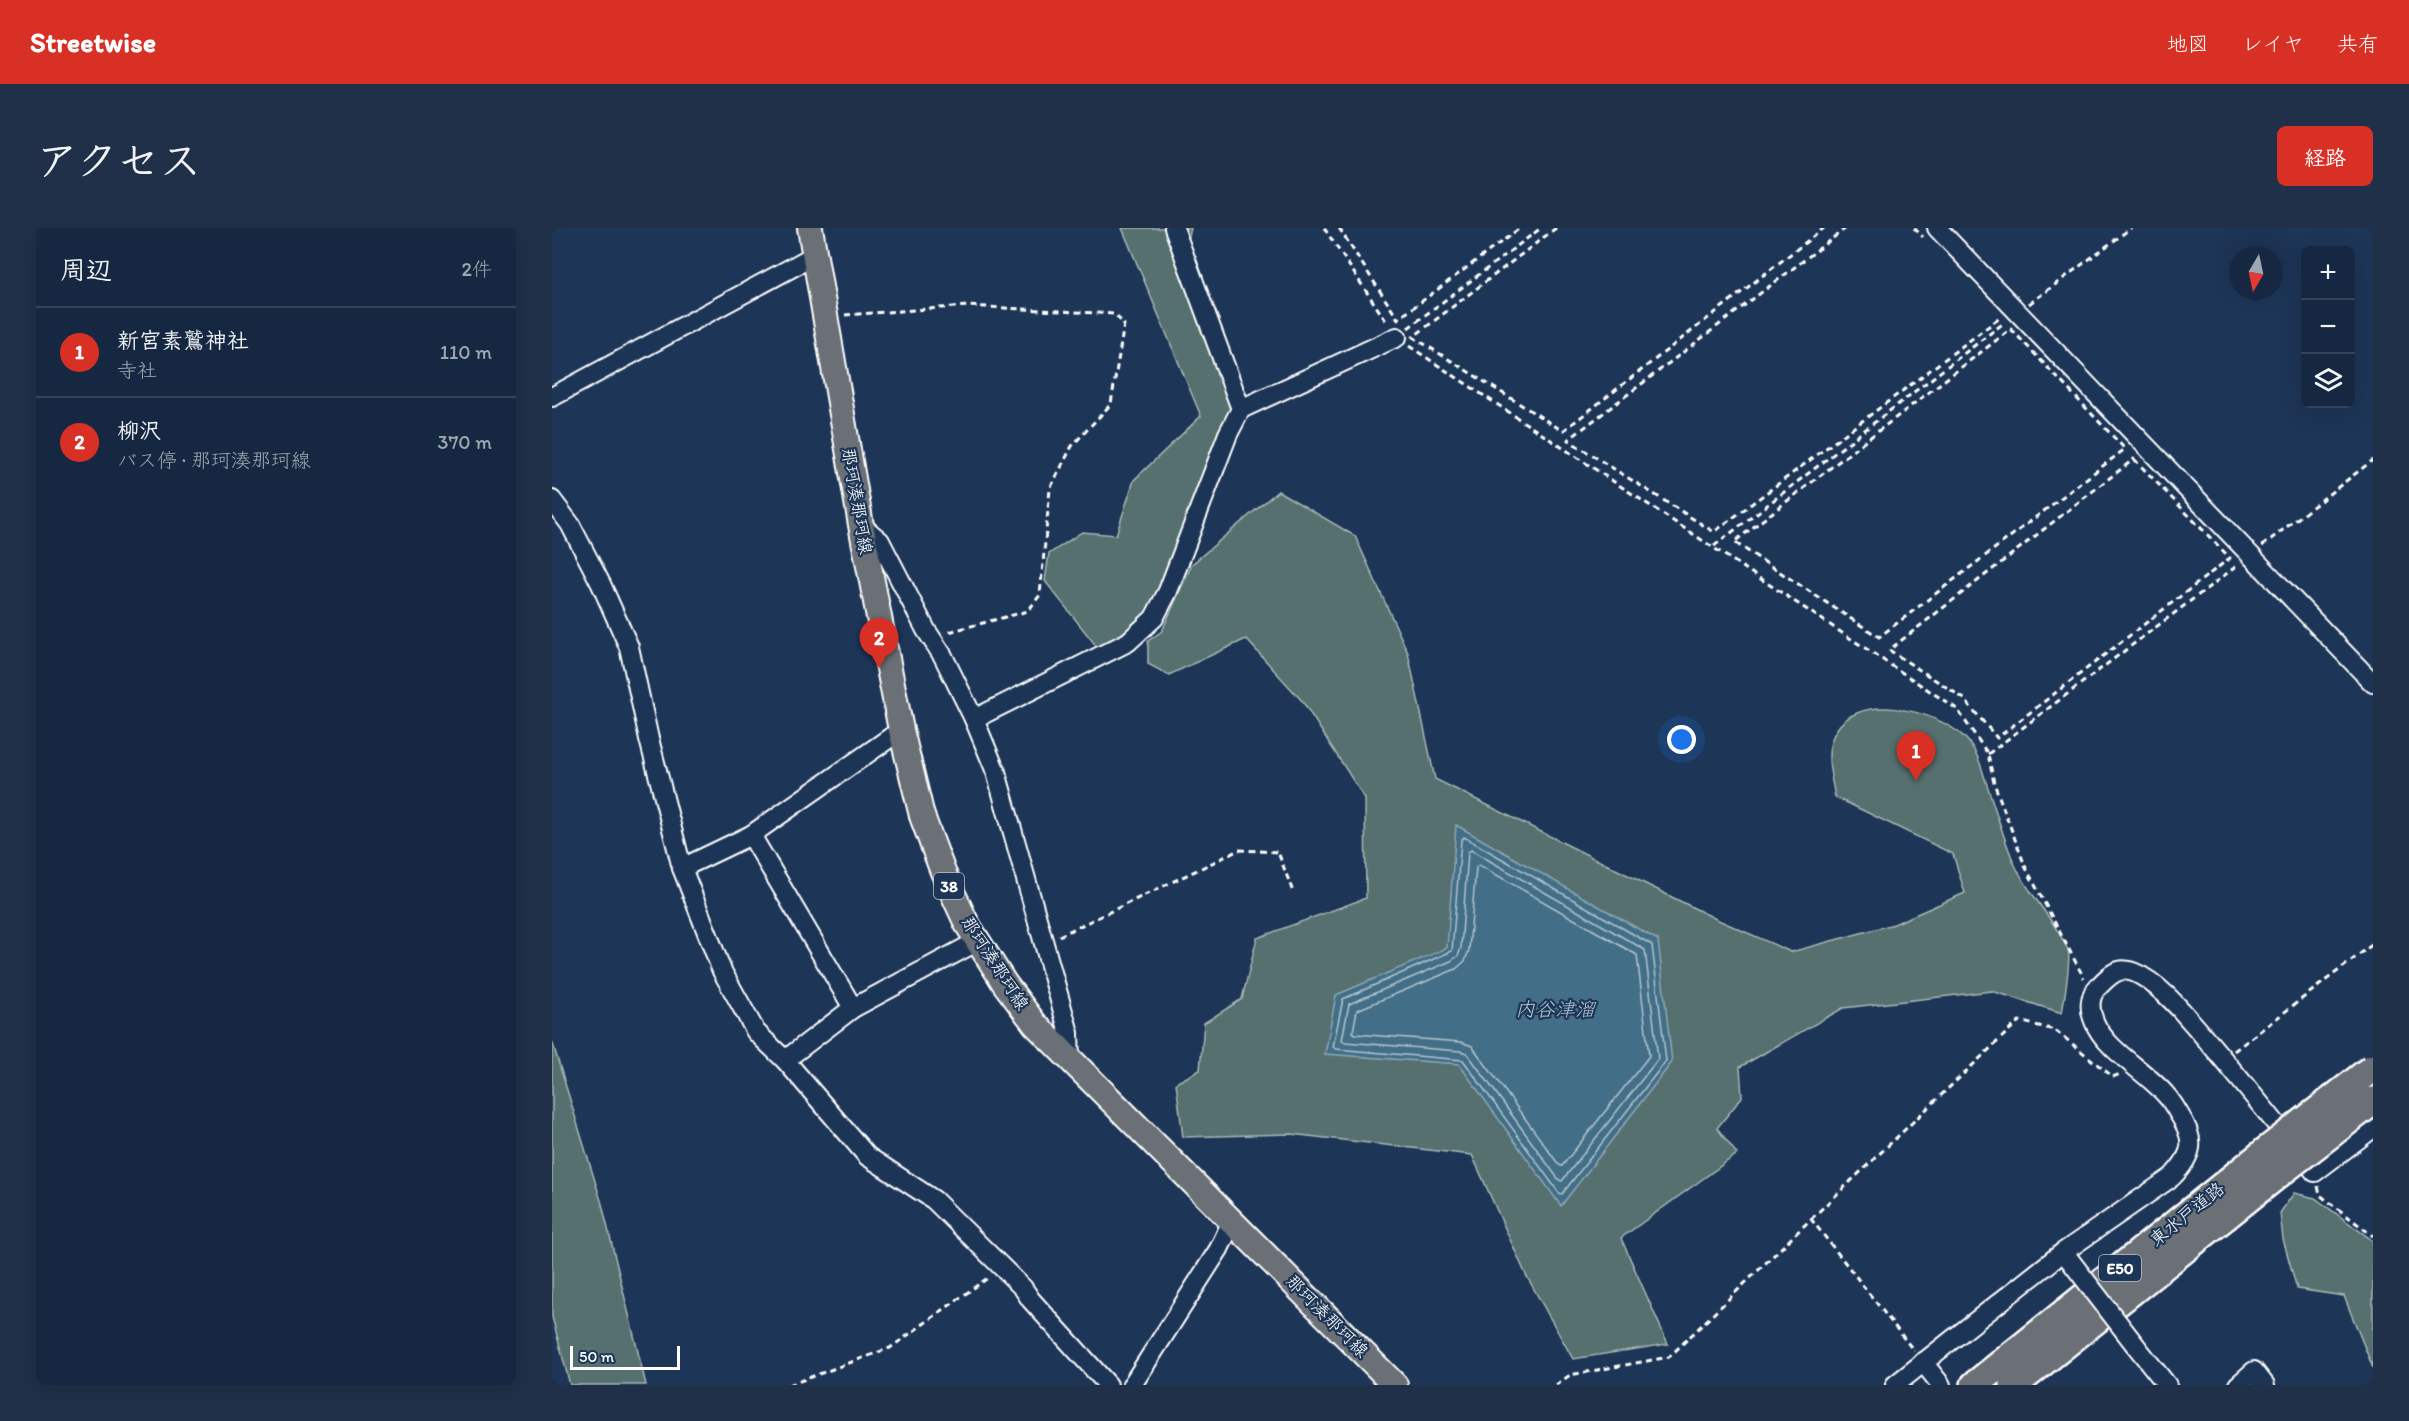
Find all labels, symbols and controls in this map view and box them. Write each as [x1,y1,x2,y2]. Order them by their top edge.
text: Streetwise [30,25,156,59]
text: 地図 [2167,31,2209,56]
text: レイヤ [2242,31,2304,56]
text: 共有 [2337,31,2379,56]
button: 経路 [2277,126,2373,186]
text: アクセス [36,135,201,186]
north arrow [2229,246,2283,300]
map controls [2301,246,2355,408]
button: + [2301,246,2355,300]
text: 周辺 [60,254,112,286]
text: 2件 [461,257,492,281]
button: − [2301,300,2355,354]
text: 新宮素鷲神社 [117,327,249,354]
text: 1 [75,340,84,364]
text: 110 m [440,340,492,364]
button: layers [2301,354,2355,408]
text: 寺社 [117,358,157,382]
text: 柳沢 [117,417,161,444]
text: 2 [74,430,85,454]
text: 370 m [438,430,492,454]
street label: 那珂湊那珂線 [837,446,877,556]
text: バス停 · 那珂湊那珂線 [117,448,311,472]
pin: 2 [860,618,898,668]
your location [1667,725,1696,754]
pin: 1 [1896,732,1936,781]
road number: 38 [934,873,964,899]
street label: 那珂湊那珂線 [956,912,1034,1014]
water label: 内谷津溜 [1515,997,1597,1021]
street label: 東水戸道路 [2145,1177,2229,1251]
road number: E50 [2099,1255,2141,1281]
street label: 那珂湊那珂線 [1281,1270,1373,1362]
scale bar [570,1343,680,1370]
text: 50 m [579,1347,614,1366]

